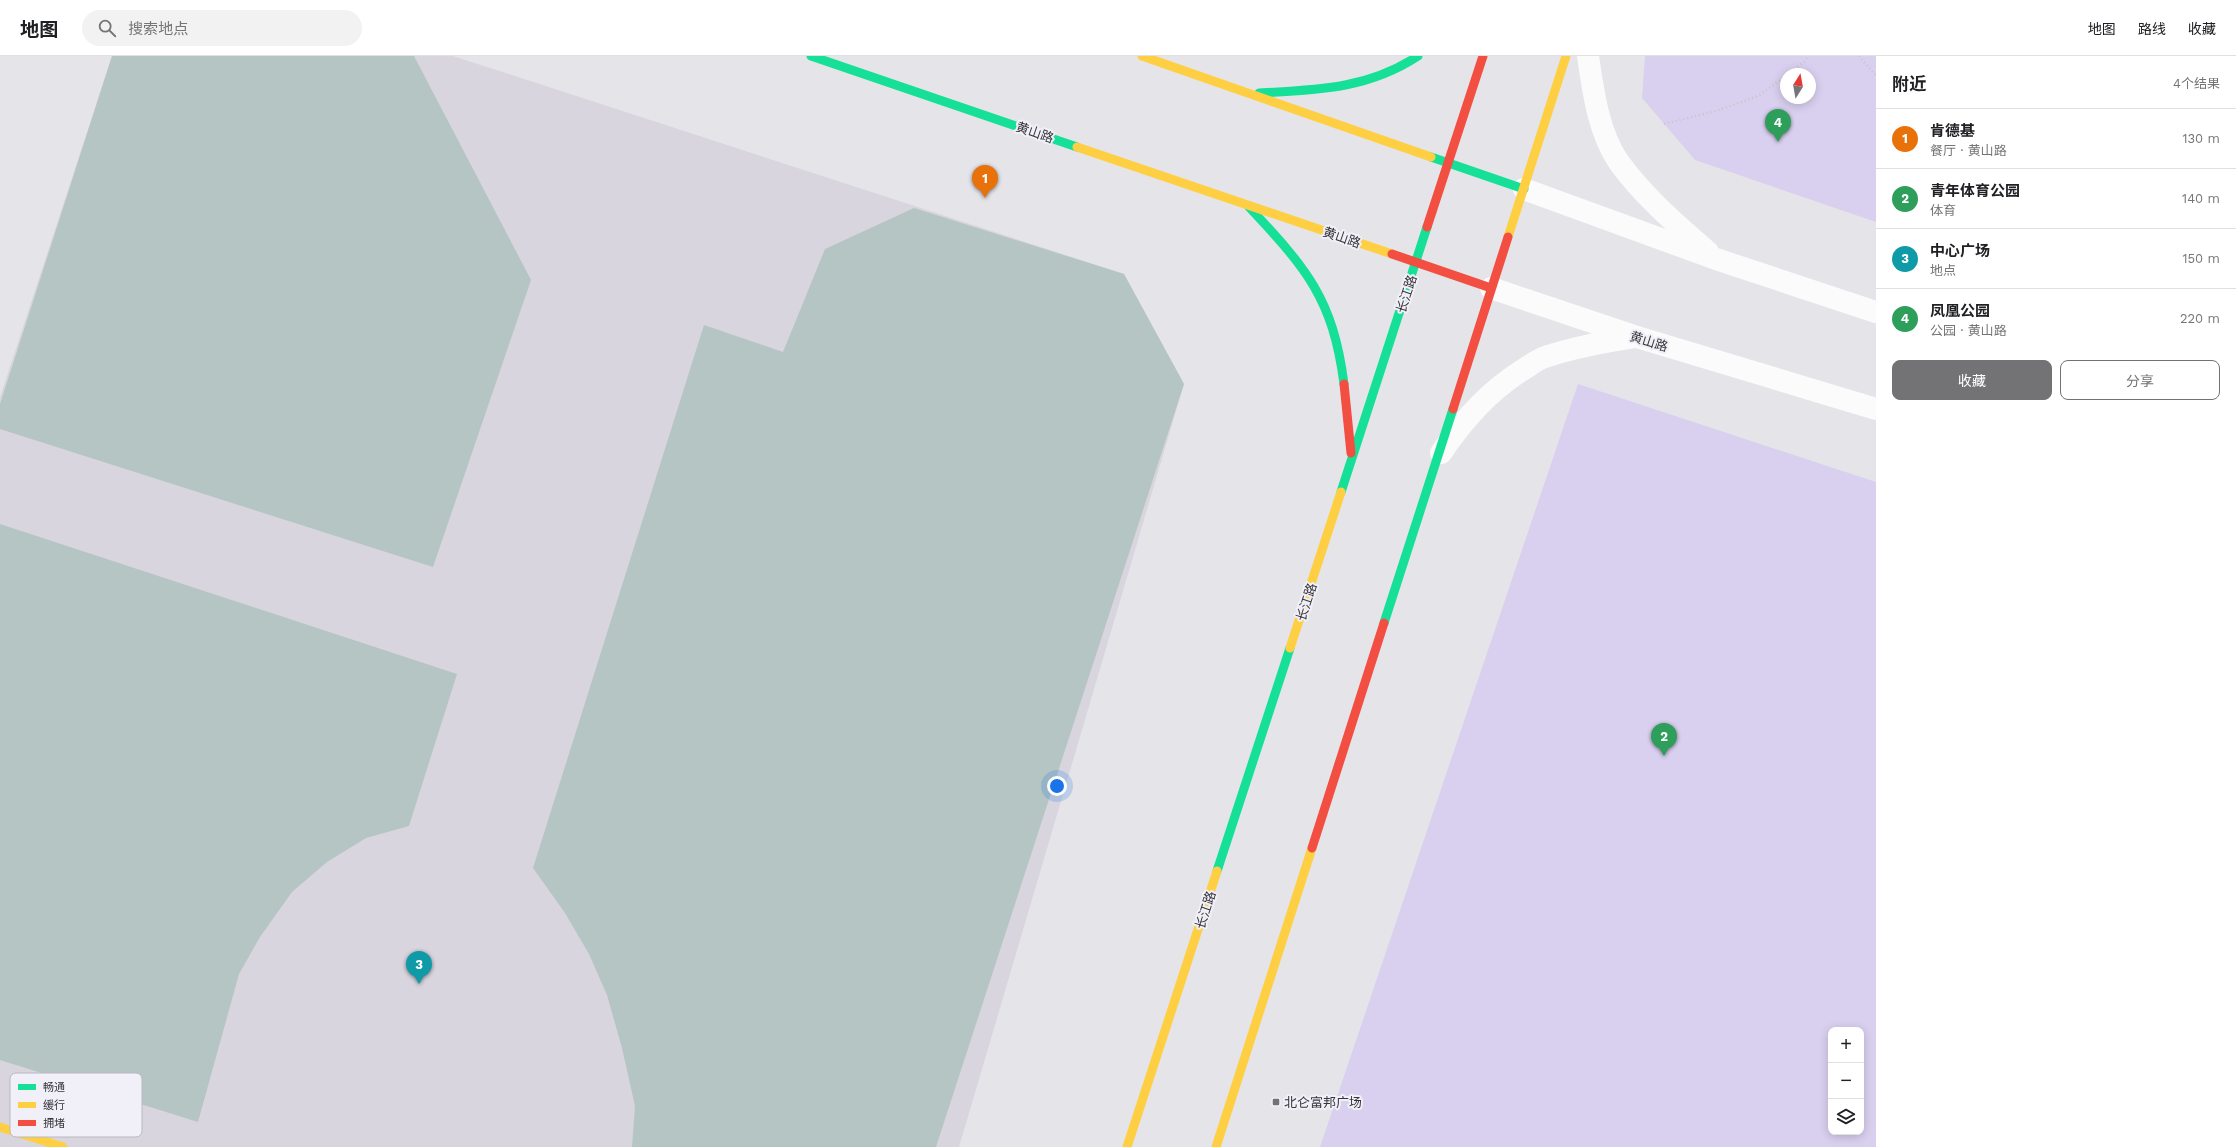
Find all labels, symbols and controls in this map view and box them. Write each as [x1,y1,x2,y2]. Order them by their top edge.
search box [82,10,362,46]
icon: search [96,17,118,39]
text: 地图 [20,18,58,41]
text: 搜索地点 [128,20,188,38]
text: 地图 [2088,21,2116,37]
text: 路线 [2138,21,2166,37]
text: 收藏 [2188,21,2216,37]
north arrow [1780,68,1816,104]
text: 附近 [1892,74,1926,94]
text: 4个结果 [2173,76,2220,91]
pin: 4 [1765,109,1791,142]
street label: 黄山路 [1014,119,1056,146]
text: 肯德基 [1930,122,1975,140]
text: 1 [1902,131,1908,146]
text: 130 m [2182,131,2220,146]
text: 餐厅 · 黄山路 [1930,143,2007,158]
pin: 1 [972,165,998,198]
text: 青年体育公园 [1930,182,2020,200]
text: 2 [1901,191,1909,206]
text: 140 m [2182,191,2220,206]
text: 体育 [1930,203,1956,218]
street label: 黄山路 [1321,224,1363,251]
text: 中心广场 [1930,242,1990,260]
text: 3 [1901,251,1909,266]
text: 150 m [2182,251,2220,266]
text: 地点 [1930,263,1956,278]
street label: 长江路 [1393,273,1420,315]
text: 凤凰公园 [1930,302,1990,320]
text: 4 [1901,311,1909,326]
text: 220 m [2180,311,2220,326]
text: 公园 · 黄山路 [1930,323,2007,338]
street label: 黄山路 [1628,329,1670,354]
button: 收藏 [1892,360,2052,400]
button: 分享 [2060,360,2220,400]
street label: 长江路 [1293,581,1320,623]
pin: 2 [1651,723,1677,756]
your location [1047,776,1067,796]
street label: 长江路 [1192,889,1219,931]
pin: 3 [406,951,432,984]
map controls [1828,1027,1864,1135]
button: + [1828,1027,1864,1063]
button: − [1828,1063,1864,1099]
legend [10,1073,142,1137]
text: 畅通 [43,1081,65,1094]
place label: 北仑富邦广场 [1284,1095,1362,1110]
marker: 北仑富邦广场 [1271,1097,1281,1107]
text: 缓行 [43,1099,65,1112]
button: layers [1828,1099,1864,1135]
text: 拥堵 [43,1117,65,1130]

